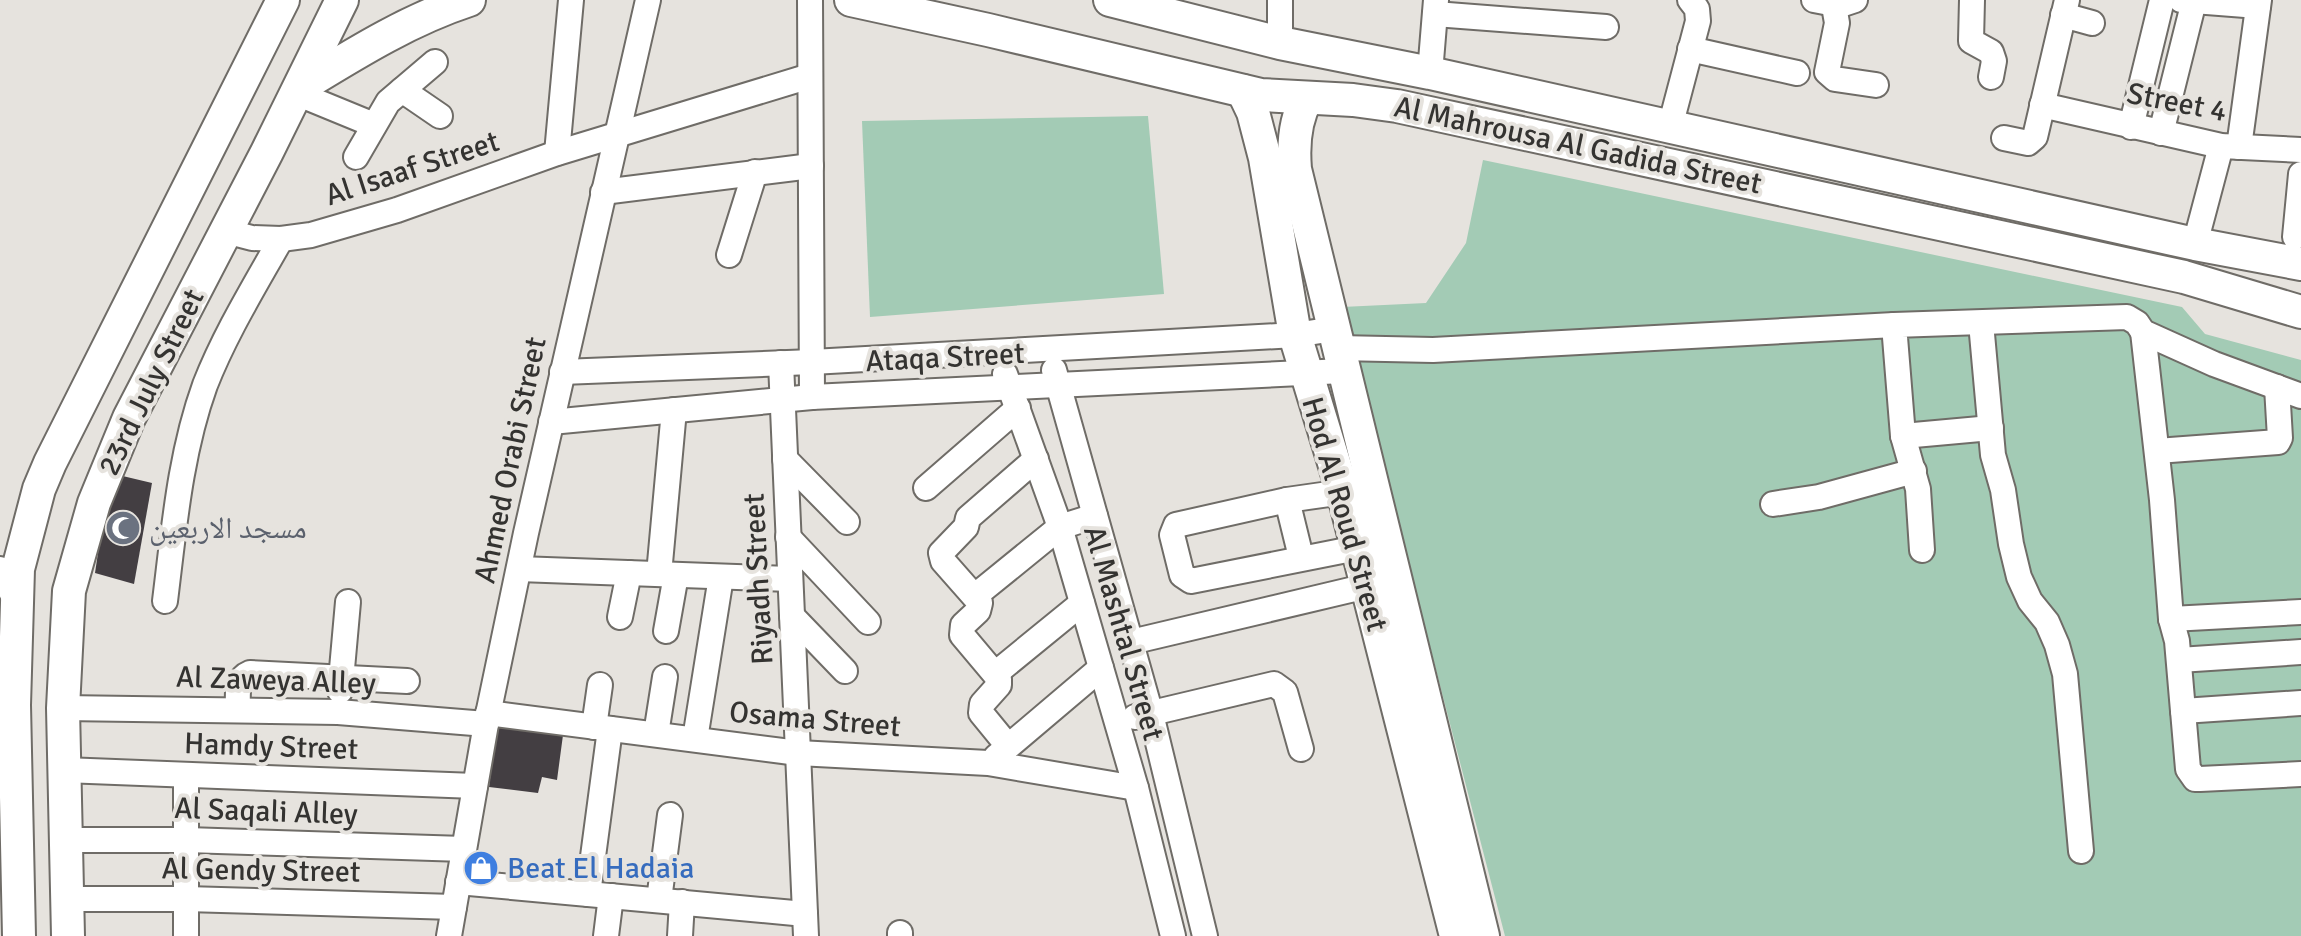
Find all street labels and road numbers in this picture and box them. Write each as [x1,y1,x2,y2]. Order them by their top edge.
street label: Street 4 [2124,75,2230,130]
street label: Al Mahrousa Al Gadida Street [1391,88,1765,202]
street label: Al Isaaf Street [321,123,504,214]
street label: 23rd July Street [90,283,213,481]
street label: Ahmed Orabi Street [466,334,555,587]
street label: Ataqa Street [865,335,1026,380]
street label: Hod Al Roud Street [1293,393,1396,636]
street label: Riyadh Street [736,492,781,666]
street label: Al Mashtal Street [1075,522,1172,745]
street label: Al Zaweya Alley [176,659,376,702]
street label: Osama Street [728,694,902,745]
street label: Hamdy Street [183,725,359,768]
street label: Al Saqali Alley [174,790,358,833]
street label: Al Gendy Street [161,850,361,891]

